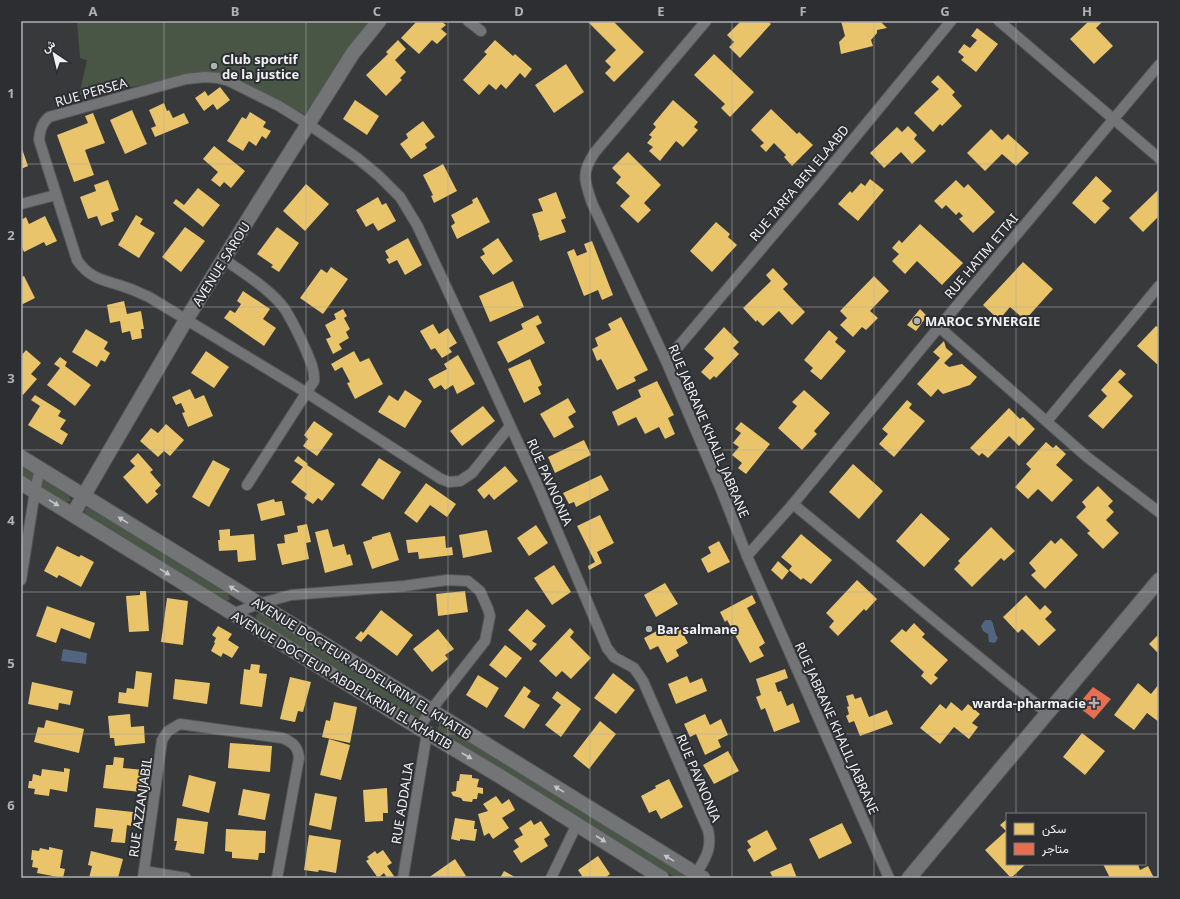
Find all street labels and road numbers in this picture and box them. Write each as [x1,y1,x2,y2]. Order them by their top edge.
street label: RUE PERSEA [53,73,130,111]
street label: RUE TARFA BEN ELAABD [745,121,853,245]
street label: RUE HATIM ETTAI [940,210,1022,302]
street label: AVENUE SAROU [188,219,254,309]
street label: RUE JABRANE KHALIL JABRANE [664,342,754,520]
street label: RUE PAVNONIA [523,436,578,529]
street label: AVENUE DOCTEUR ADDELKRIM EL KHATIB [249,593,475,743]
street label: AVENUE DOCTEUR ABDELKRIM EL KHATIB [228,607,456,753]
street label: RUE JABRANE KHALIL JABRANE [791,639,883,817]
street label: RUE PAVNONIA [672,731,726,825]
street label: RUE AZZANJABIL [124,756,156,858]
street label: RUE ADDALIA [387,760,417,845]

